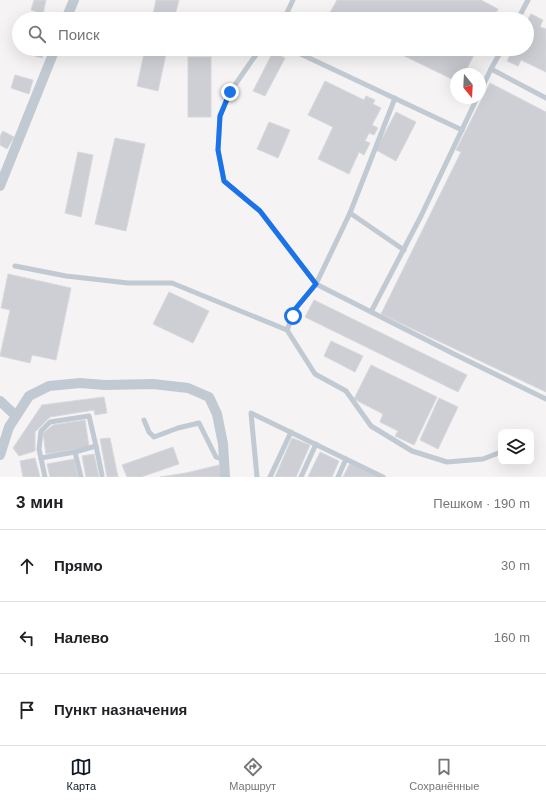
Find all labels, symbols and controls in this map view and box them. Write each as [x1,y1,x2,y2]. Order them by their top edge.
search box [12,12,534,56]
icon: search [26,23,48,45]
text: Поиск [58,26,100,43]
north arrow [450,68,486,104]
route end [221,83,239,101]
route start [284,307,302,325]
map controls [498,429,534,465]
button: layers [498,429,534,465]
text: 3 мин [16,493,63,512]
text: Пешком · 190 m [433,496,530,511]
icon: ahead [16,555,38,577]
text: Прямо [54,557,103,574]
text: 30 m [501,558,530,573]
icon: left [16,627,38,649]
text: Налево [54,629,109,646]
text: 160 m [494,630,530,645]
icon: arrive [16,699,38,721]
text: Пункт назначения [54,701,187,718]
tab: Карта [67,756,96,792]
tab: Маршрут [229,756,276,792]
tab: Сохранённые [409,756,479,792]

